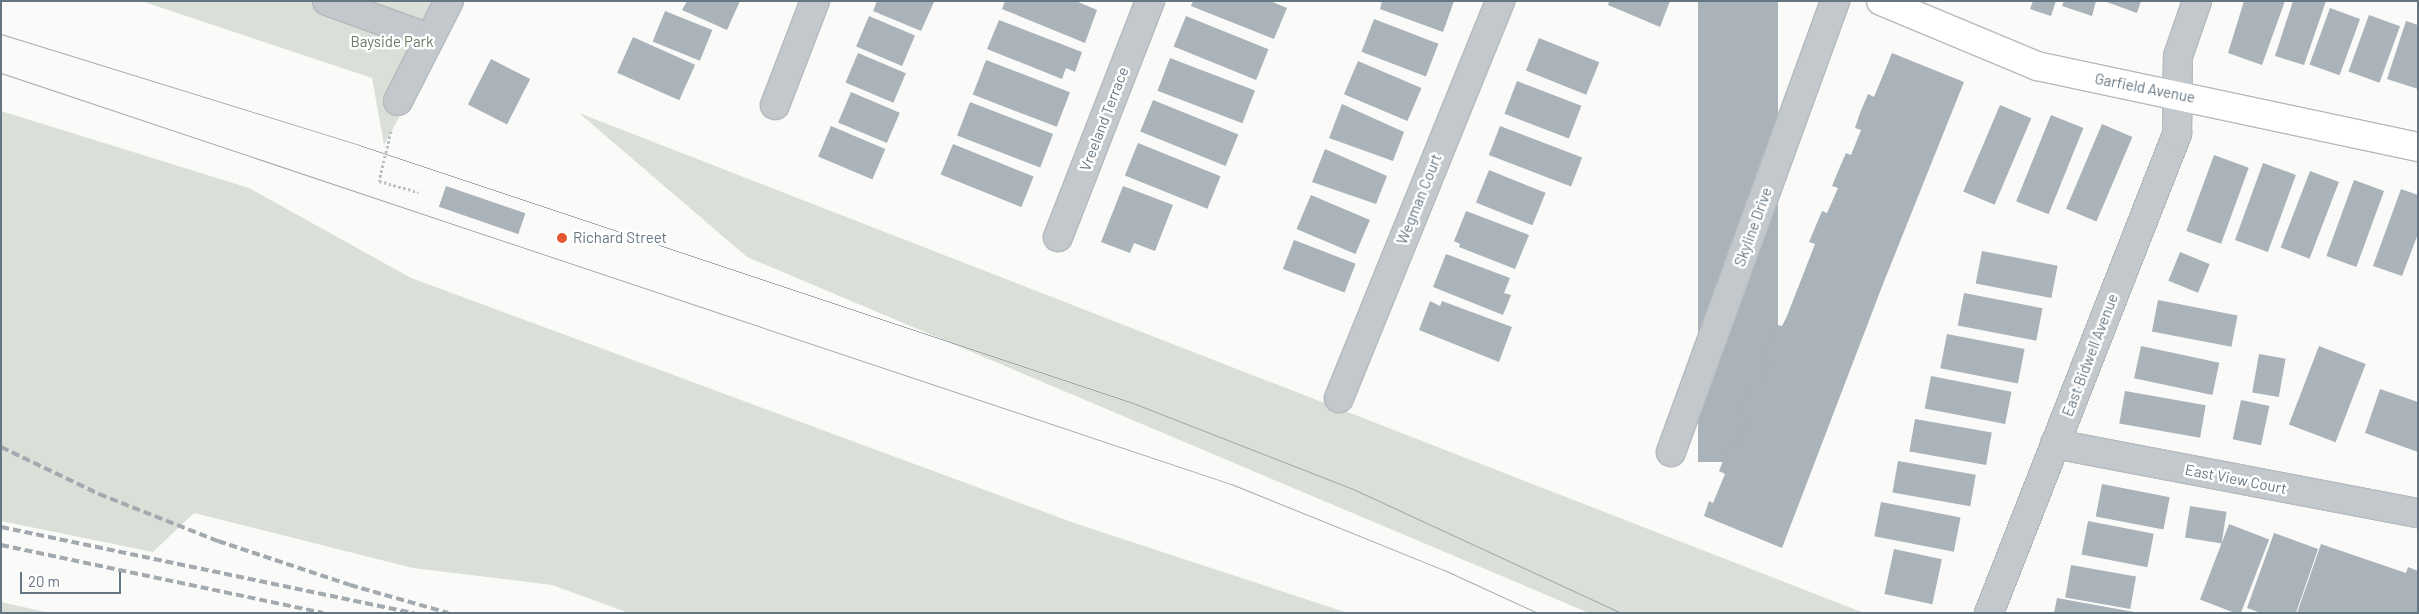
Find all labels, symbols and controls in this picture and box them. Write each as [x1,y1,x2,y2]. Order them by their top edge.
park label: Bayside Park [350,33,434,51]
street label: Vreeland Terrace [1076,64,1132,174]
street label: Garfield Avenue [2093,69,2197,107]
street label: Wegman Court [1393,151,1445,247]
street label: Skyline Drive [1730,185,1776,269]
place label: Richard Street [573,229,667,247]
marker: Richard Street [555,231,569,245]
street label: East Bidwell Avenue [2058,291,2122,419]
street label: East View Court [2184,460,2288,498]
scale bar [22,562,124,594]
text: 20 m [28,572,60,590]

